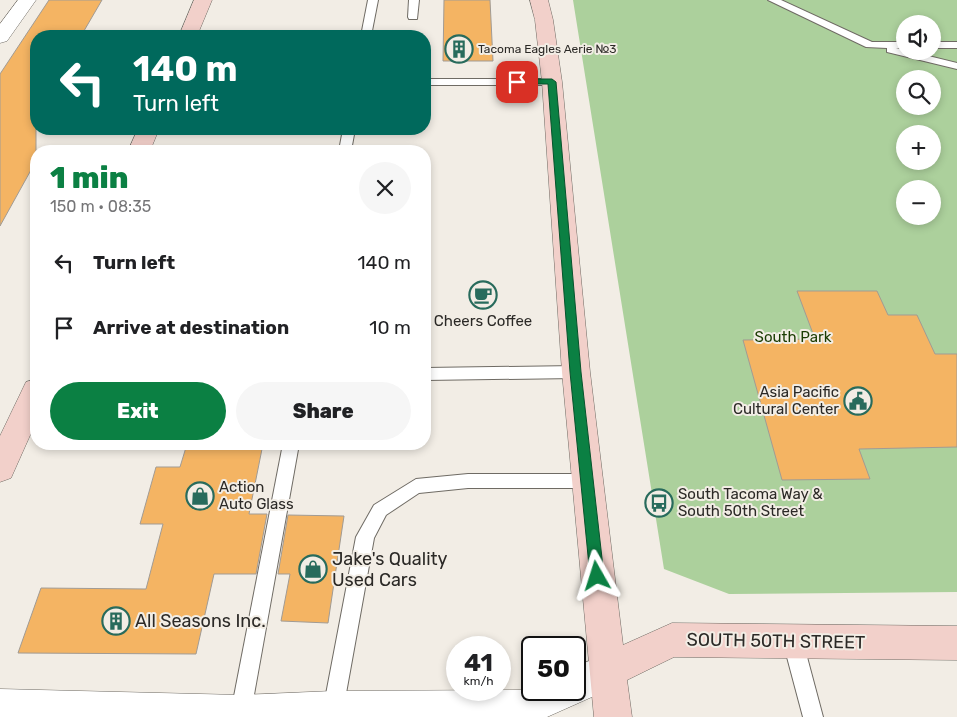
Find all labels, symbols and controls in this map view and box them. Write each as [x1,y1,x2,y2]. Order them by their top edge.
map controls [896,15,941,225]
button: sound [896,15,941,60]
building icon: Tacoma Eagles Aerie №3 [444,34,474,64]
place label: Tacoma Eagles Aerie №3 [478,42,617,56]
text: 140 m [133,48,238,90]
icon: left [50,50,115,115]
pin [496,61,538,103]
icon: arrive [503,68,531,96]
button: search [896,70,941,115]
text: Turn left [133,90,219,117]
button: + [896,125,941,170]
text: 1 min [50,160,128,196]
button: close [359,162,411,214]
button: − [896,180,941,225]
text: 150 m · 08:35 [50,197,151,216]
icon: left [50,249,78,277]
text: Turn left [93,251,175,274]
text: 140 m [357,251,411,274]
cafe icon: Cheers Coffee [468,280,498,310]
place label: Cheers Coffee [434,312,532,330]
icon: arrive [50,314,78,342]
text: Arrive at destination [93,316,289,339]
text: 10 m [369,316,411,339]
park label: South Park [755,328,832,346]
button: Exit [50,382,226,440]
button: Share [236,382,411,440]
place label: Asia Pacific Cultural Center [733,383,839,418]
public building icon: Asia Pacific Cultural Center [843,386,873,416]
place label: Action Auto Glass [219,478,294,513]
shop icon: Action Auto Glass [185,481,215,511]
place label: South Tacoma Way & South 50th Street [678,485,823,520]
bus stop icon: South Tacoma Way & South 50th Street [644,488,674,518]
place label: Jake's Quality Used Cars [332,548,448,591]
position arrow [570,549,622,601]
shop icon: Jake's Quality Used Cars [298,554,328,584]
building icon: All Seasons Inc. [101,606,131,636]
place label: All Seasons Inc. [135,610,266,632]
street label: SOUTH 50TH STREET [686,628,866,654]
speed limit sign: 50 [521,636,586,701]
text: 41 [464,648,493,677]
text: km/h [464,674,493,688]

